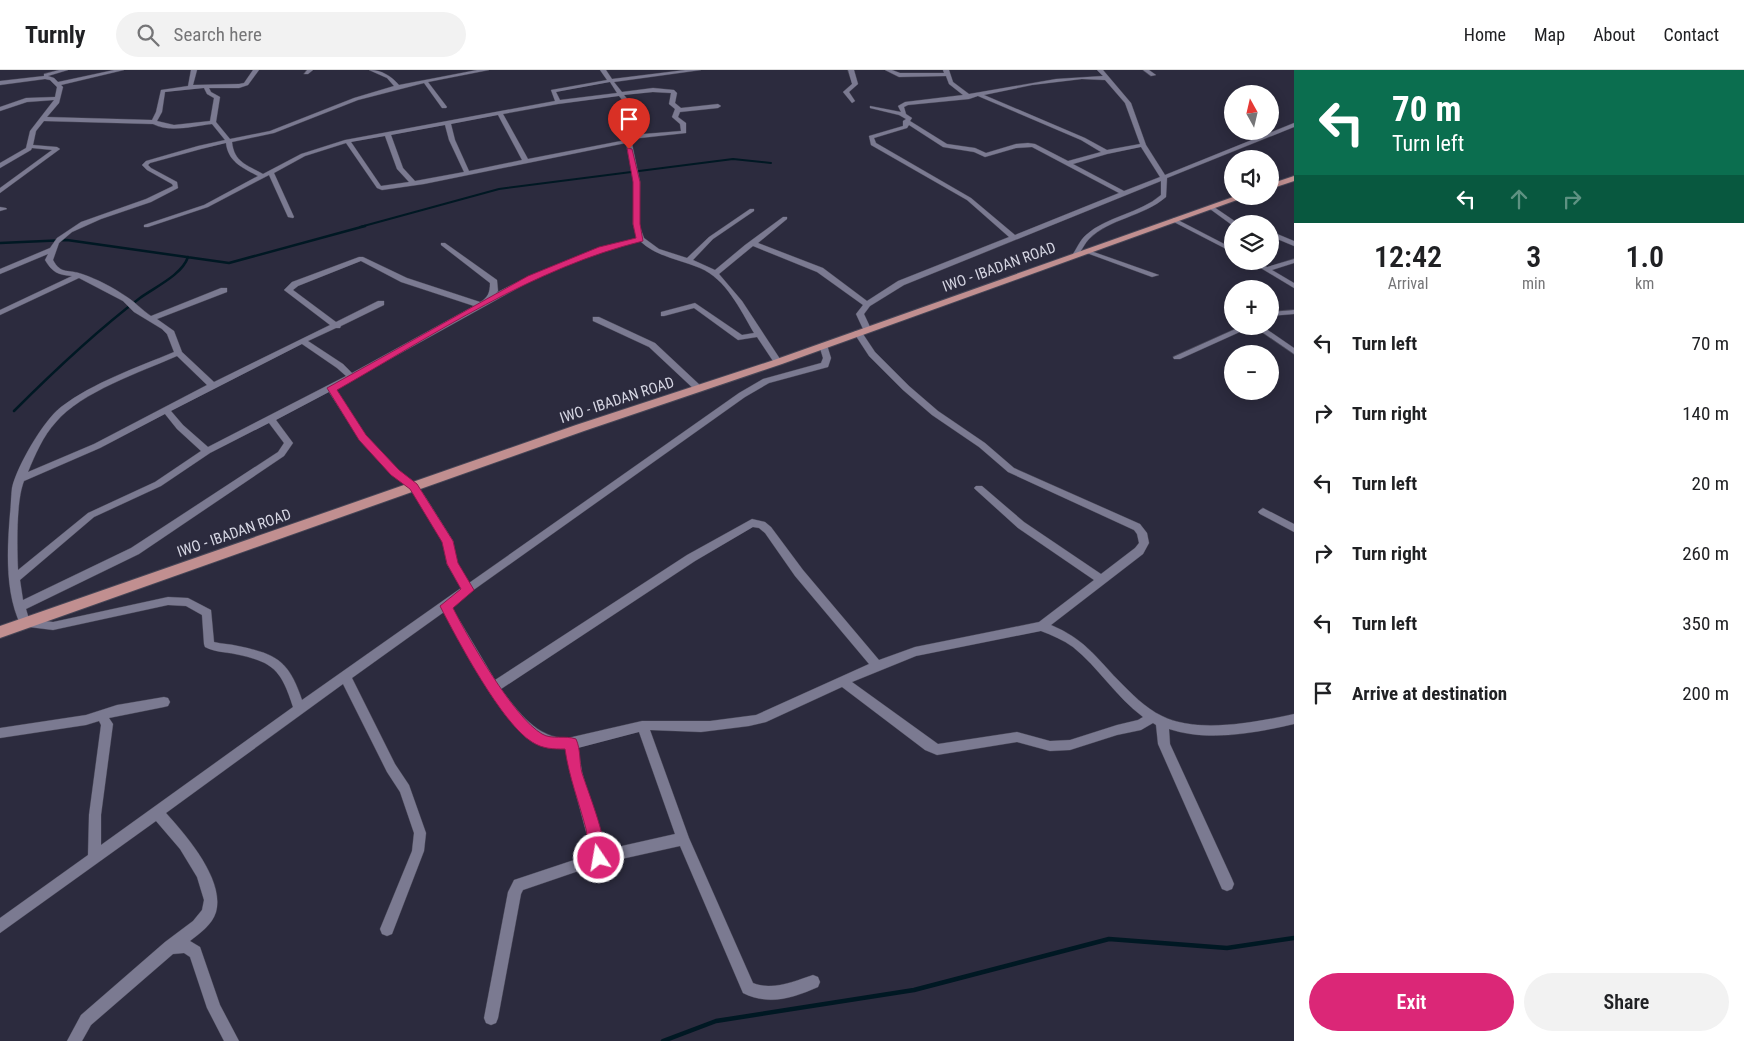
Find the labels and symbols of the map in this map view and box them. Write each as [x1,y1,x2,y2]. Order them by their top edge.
north arrow [1224,85,1279,140]
pin [608,98,650,149]
street label: IWO - IBADAN ROAD [940,238,1058,296]
street label: IWO - IBADAN ROAD [558,373,676,427]
street label: IWO - IBADAN ROAD [175,505,293,561]
position arrow [572,831,624,883]

